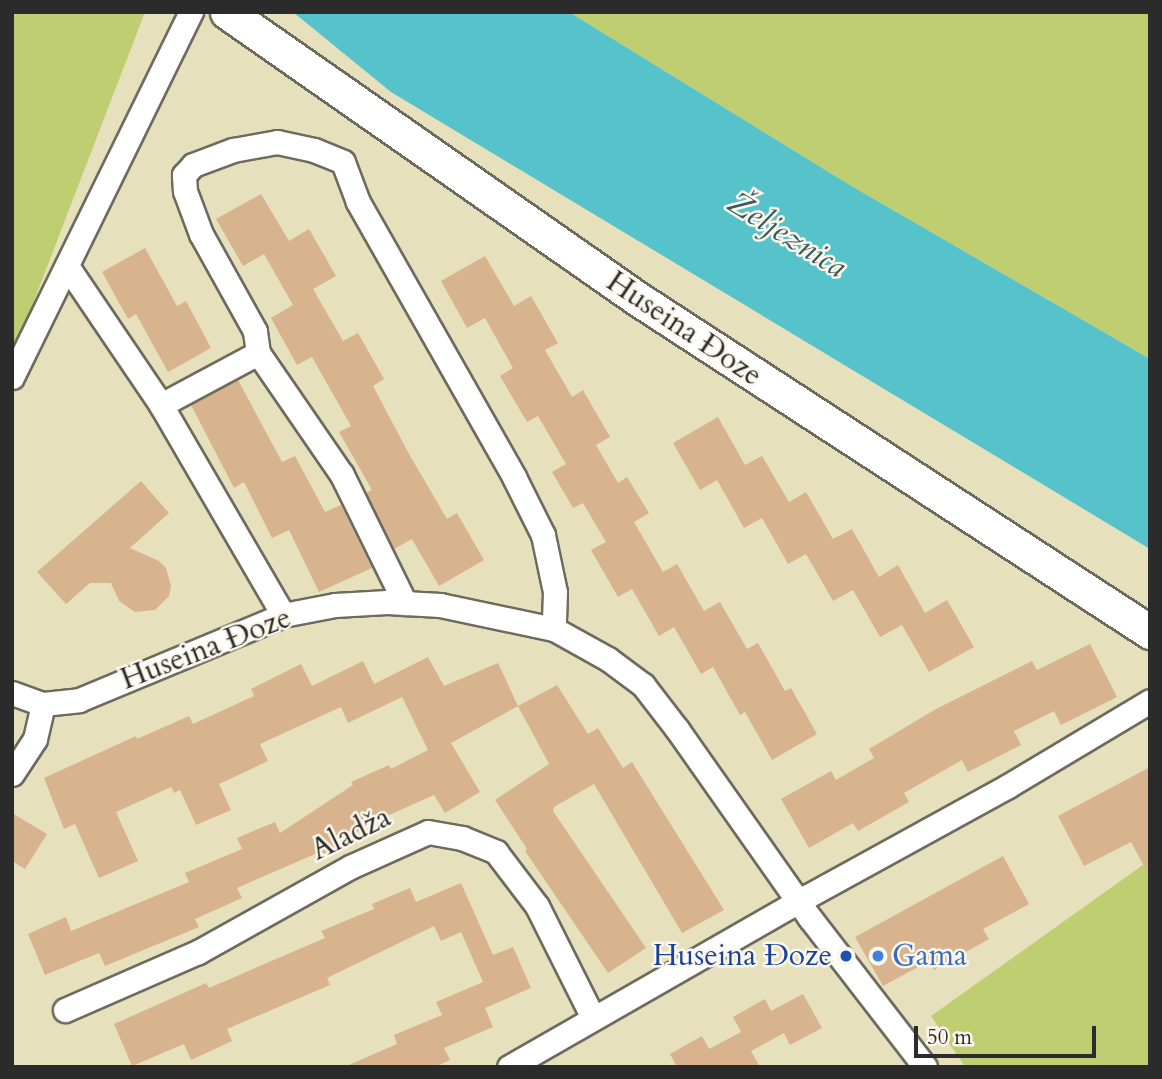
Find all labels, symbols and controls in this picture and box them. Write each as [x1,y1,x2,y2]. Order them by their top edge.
water label: Željeznica [721,184,853,286]
street label: Huseina Đoze [600,264,768,394]
street label: Huseina Đoze [116,600,296,698]
street label: Aladža [305,799,397,869]
place label: Huseina Đoze [653,938,832,974]
place label: Gama [892,938,967,974]
marker: Huseina Đoze [838,948,854,964]
marker: Gama [870,948,886,964]
scale bar [917,1012,1099,1056]
text: 50 m [927,1023,972,1052]

